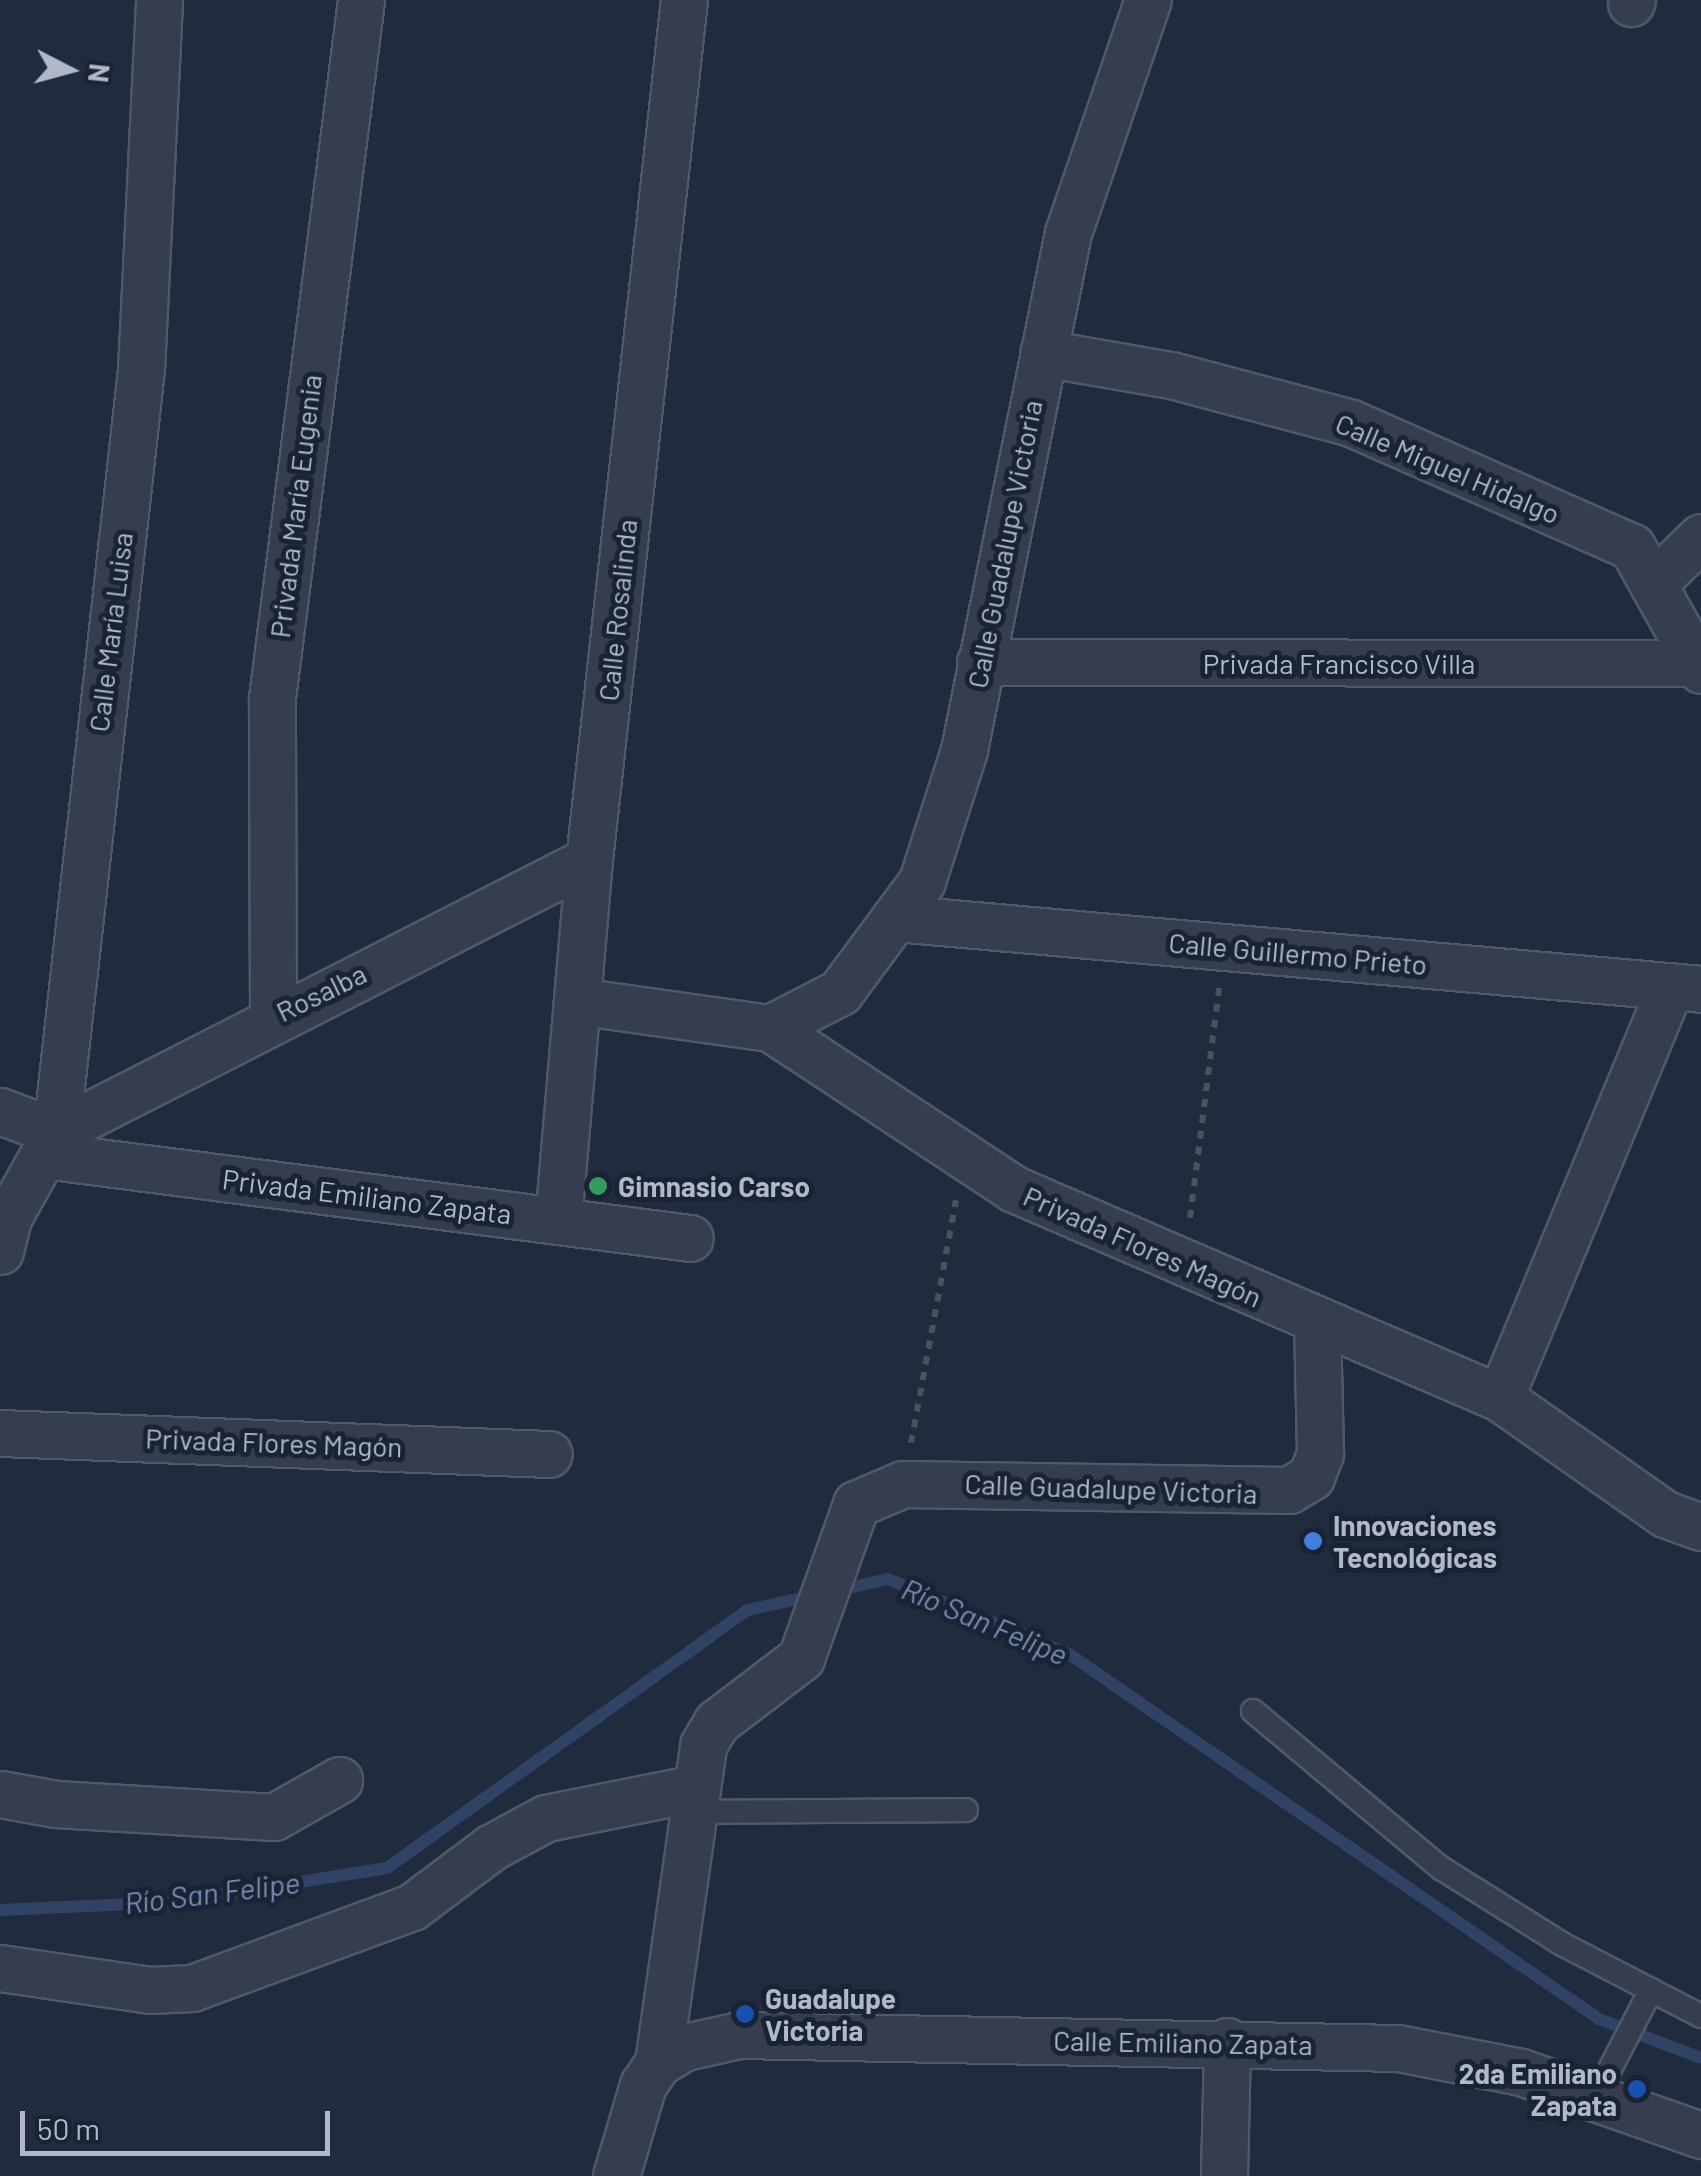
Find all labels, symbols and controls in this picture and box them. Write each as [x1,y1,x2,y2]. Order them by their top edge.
north arrow [20,20,120,120]
text: N [82,62,118,84]
street label: Privada María Eugenia [262,372,328,640]
street label: Calle Guadalupe Victoria [960,397,1048,691]
street label: Calle Miguel Hidalgo [1331,406,1565,530]
street label: Calle Rosalinda [591,517,643,703]
street label: Calle María Luisa [81,530,139,734]
street label: Privada Francisco Villa [1203,646,1475,680]
street label: Calle Guillermo Prieto [1167,925,1429,981]
street label: Rosalba [270,956,372,1028]
street label: Privada Emiliano Zapata [220,1162,514,1230]
place label: Gimnasio Carso [618,1169,810,1203]
marker: Gimnasio Carso [587,1175,609,1197]
street label: Privada Flores Magón [1019,1178,1267,1314]
street label: Privada Flores Magón [145,1421,403,1463]
street label: Calle Guadalupe Victoria [964,1466,1258,1510]
place label: Innovaciones Tecnológicas [1333,1508,1497,1574]
marker: Innovaciones Tecnológicas [1302,1530,1324,1552]
water label: Río San Felipe [897,1570,1073,1672]
water label: Río San Felipe [122,1863,302,1921]
place label: Guadalupe Victoria [765,1981,896,2047]
marker: Guadalupe Victoria [734,2003,756,2025]
street label: Calle Emiliano Zapata [1053,2023,1313,2061]
place label: 2da Emiliano Zapata [1459,2056,1617,2122]
marker: 2da Emiliano Zapata [1626,2078,1648,2100]
scale bar [25,2091,335,2153]
text: 50 m [37,2110,100,2146]

